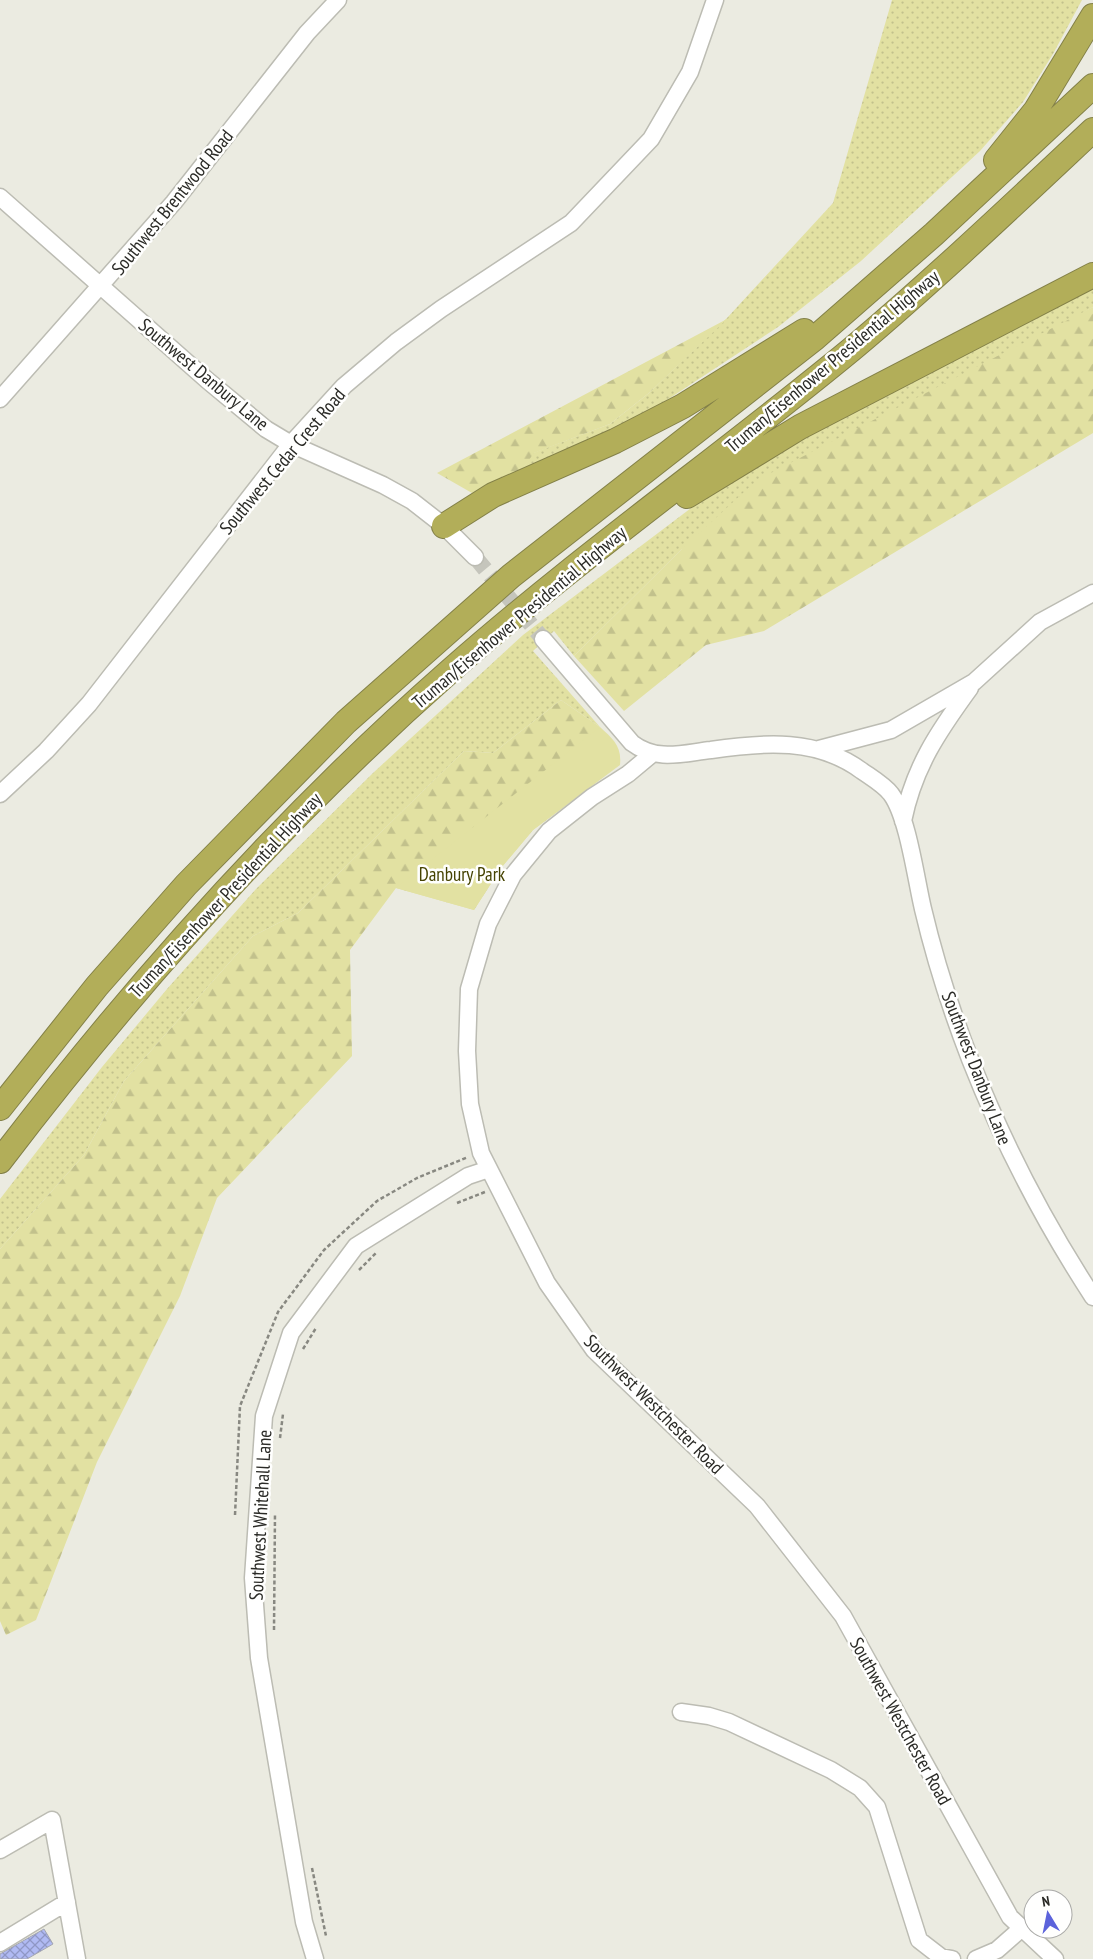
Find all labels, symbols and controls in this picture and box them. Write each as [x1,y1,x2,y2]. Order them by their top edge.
street label: Southwest Brentwood Road [106,124,238,280]
street label: Truman/Eisenhower Presidential Highway [720,264,945,458]
street label: Southwest Danbury Lane [134,313,274,435]
street label: Southwest Cedar Crest Road [214,383,350,539]
street label: Truman/Eisenhower Presidential Highway [407,520,632,714]
street label: Truman/Eisenhower Presidential Highway [123,787,327,1003]
park label: Danbury Park [419,862,506,886]
street label: Southwest Danbury Lane [937,988,1017,1148]
street label: Southwest Westchester Road [579,1329,729,1479]
street label: Southwest Whitehall Lane [244,1429,276,1601]
street label: Southwest Westchester Road [845,1633,957,1809]
north arrow [1023,1889,1073,1939]
text: N [1040,1892,1051,1911]

